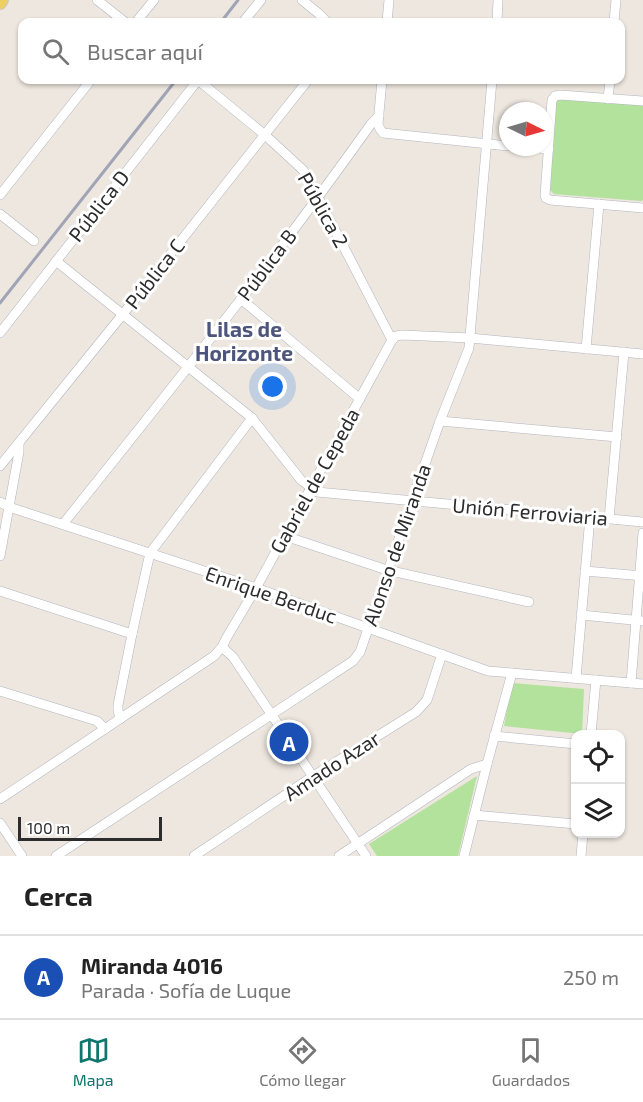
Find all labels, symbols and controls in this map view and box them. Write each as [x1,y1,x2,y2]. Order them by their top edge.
search box [18,18,625,84]
icon: search [39,35,72,68]
text: Buscar aquí [87,38,203,64]
north arrow [499,102,553,156]
street label: Pública D [63,165,134,246]
street label: Pública 2 [294,168,354,251]
street label: Pública B [232,224,301,305]
street label: Pública C [119,234,189,313]
district label: Lilas de Horizonte [195,316,293,365]
your location [258,372,287,401]
street label: Gabriel de Cepeda [264,404,364,557]
street label: Alonso de Miranda [357,461,435,629]
street label: Unión Ferroviaria [451,492,609,530]
street label: Enrique Berduc [202,560,340,628]
pin: A [270,720,308,764]
street label: Amado Azar [279,726,385,806]
map controls [571,730,625,838]
button: locate [571,730,625,784]
button: layers [571,784,625,838]
scale bar [18,814,162,842]
text: 100 m [27,818,70,837]
text: Cerca [24,880,93,911]
text: Miranda 4016 [81,952,223,978]
text: A [37,965,50,989]
text: 250 m [563,965,619,989]
text: Parada · Sofía de Luque [81,978,291,1002]
tab: Mapa [73,1034,114,1089]
tab: Cómo llegar [259,1034,346,1089]
tab: Guardados [492,1034,570,1089]

